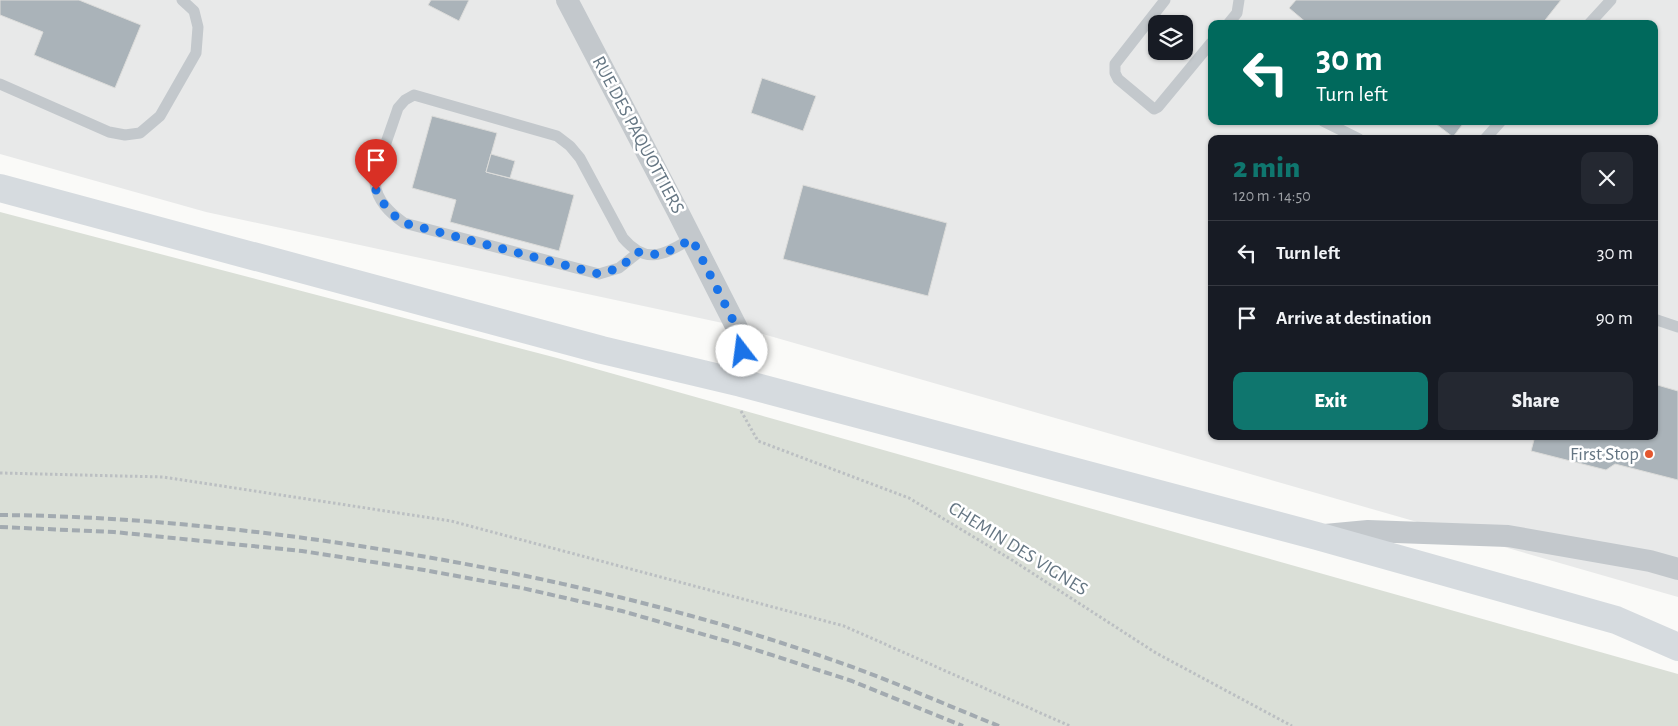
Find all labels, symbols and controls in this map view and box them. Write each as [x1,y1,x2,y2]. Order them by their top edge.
map controls [1148,15,1193,60]
button: layers [1148,15,1193,60]
icon: left [1233,40,1298,105]
text: 30 m [1316,42,1383,77]
street label: RUE DES PAQUOTTIERS [588,53,688,217]
text: Turn left [1316,83,1388,105]
pin [355,139,397,190]
icon: arrive [362,146,390,174]
button: close [1581,152,1633,204]
text: 2 min [1233,153,1300,183]
text: 120 m · 14:50 [1233,188,1311,204]
icon: left [1233,239,1261,267]
text: Turn left [1276,244,1340,263]
text: 30 m [1597,244,1633,263]
icon: arrive [1233,304,1261,332]
text: Arrive at destination [1276,309,1432,328]
text: 90 m [1596,309,1633,328]
position arrow [715,324,767,376]
button: Exit [1233,372,1428,430]
button: Share [1438,372,1633,430]
place label: First Stop [1570,445,1639,464]
marker: First Stop [1643,448,1655,460]
street label: CHEMIN DES VIGNES [945,499,1091,599]

